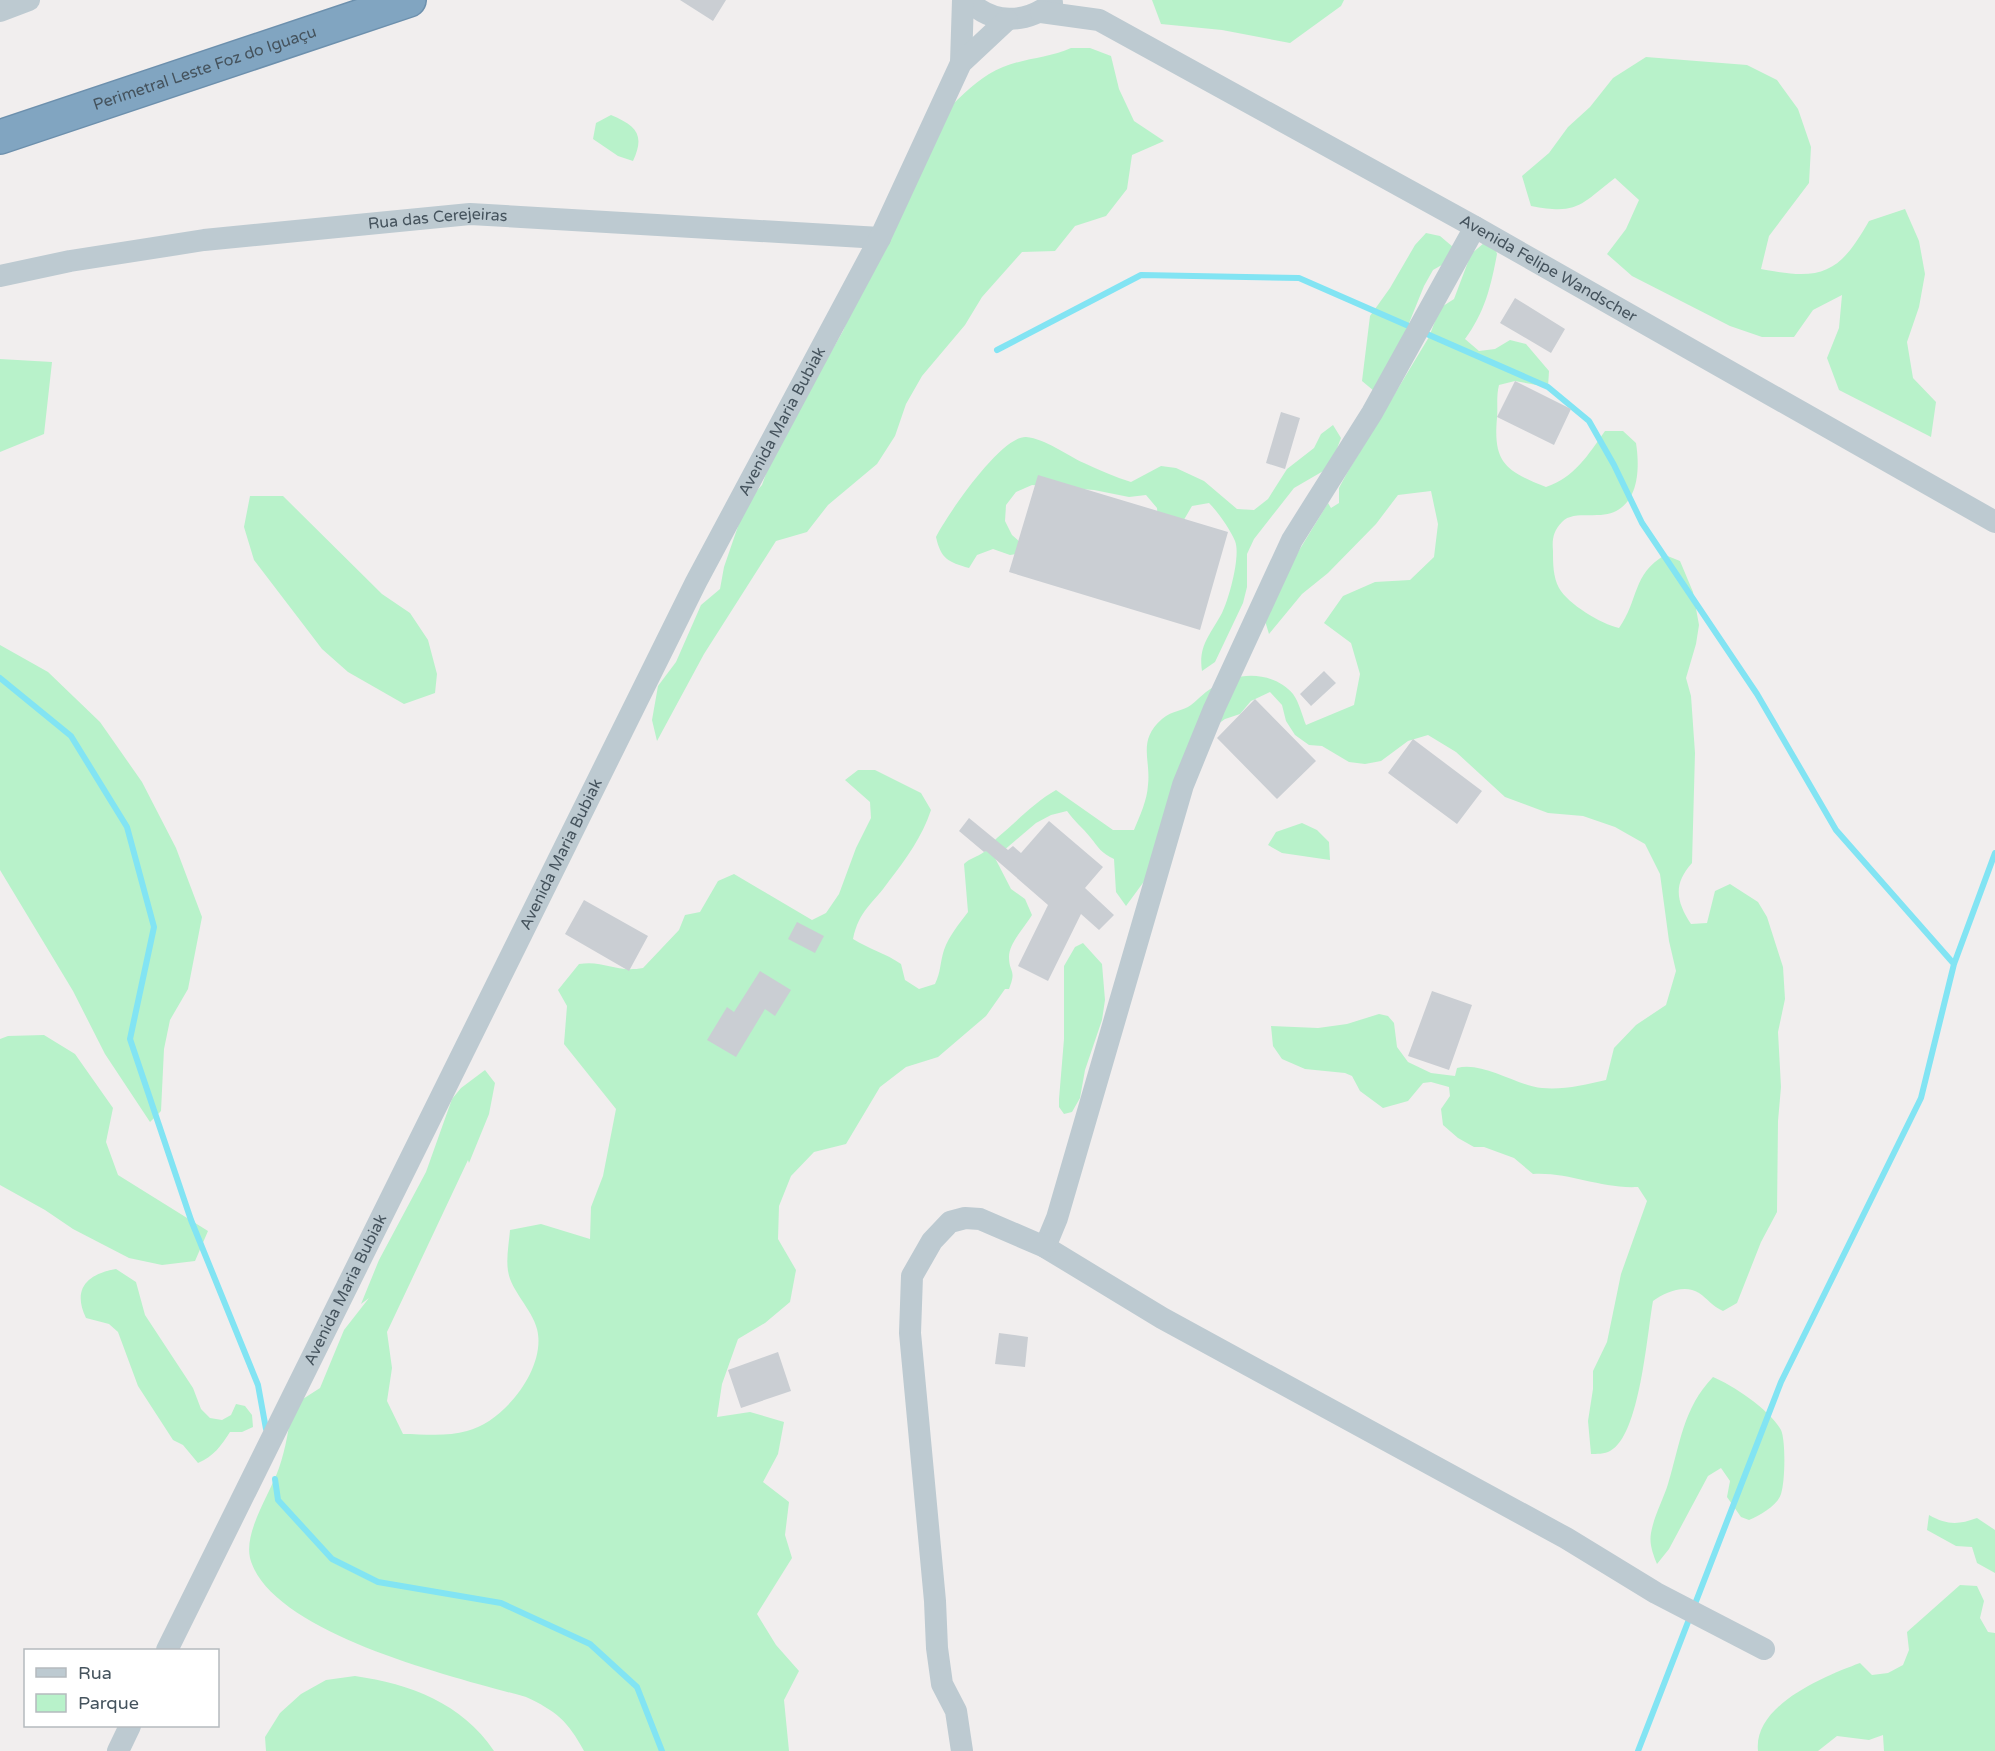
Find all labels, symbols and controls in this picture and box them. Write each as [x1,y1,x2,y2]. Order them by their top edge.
street label: Perimetral Leste Foz do Iguaçu [90,22,319,115]
street label: Rua das Cerejeiras [367,204,508,234]
street label: Avenida Felipe Wandscher [1456,210,1641,327]
street label: Avenida Maria Bubiak [734,343,830,499]
street label: Avenida Maria Bubiak [515,775,607,933]
street label: Avenida Maria Bubiak [300,1211,391,1369]
legend [24,1649,219,1727]
text: Rua [78,1662,112,1684]
text: Parque [78,1692,139,1714]

